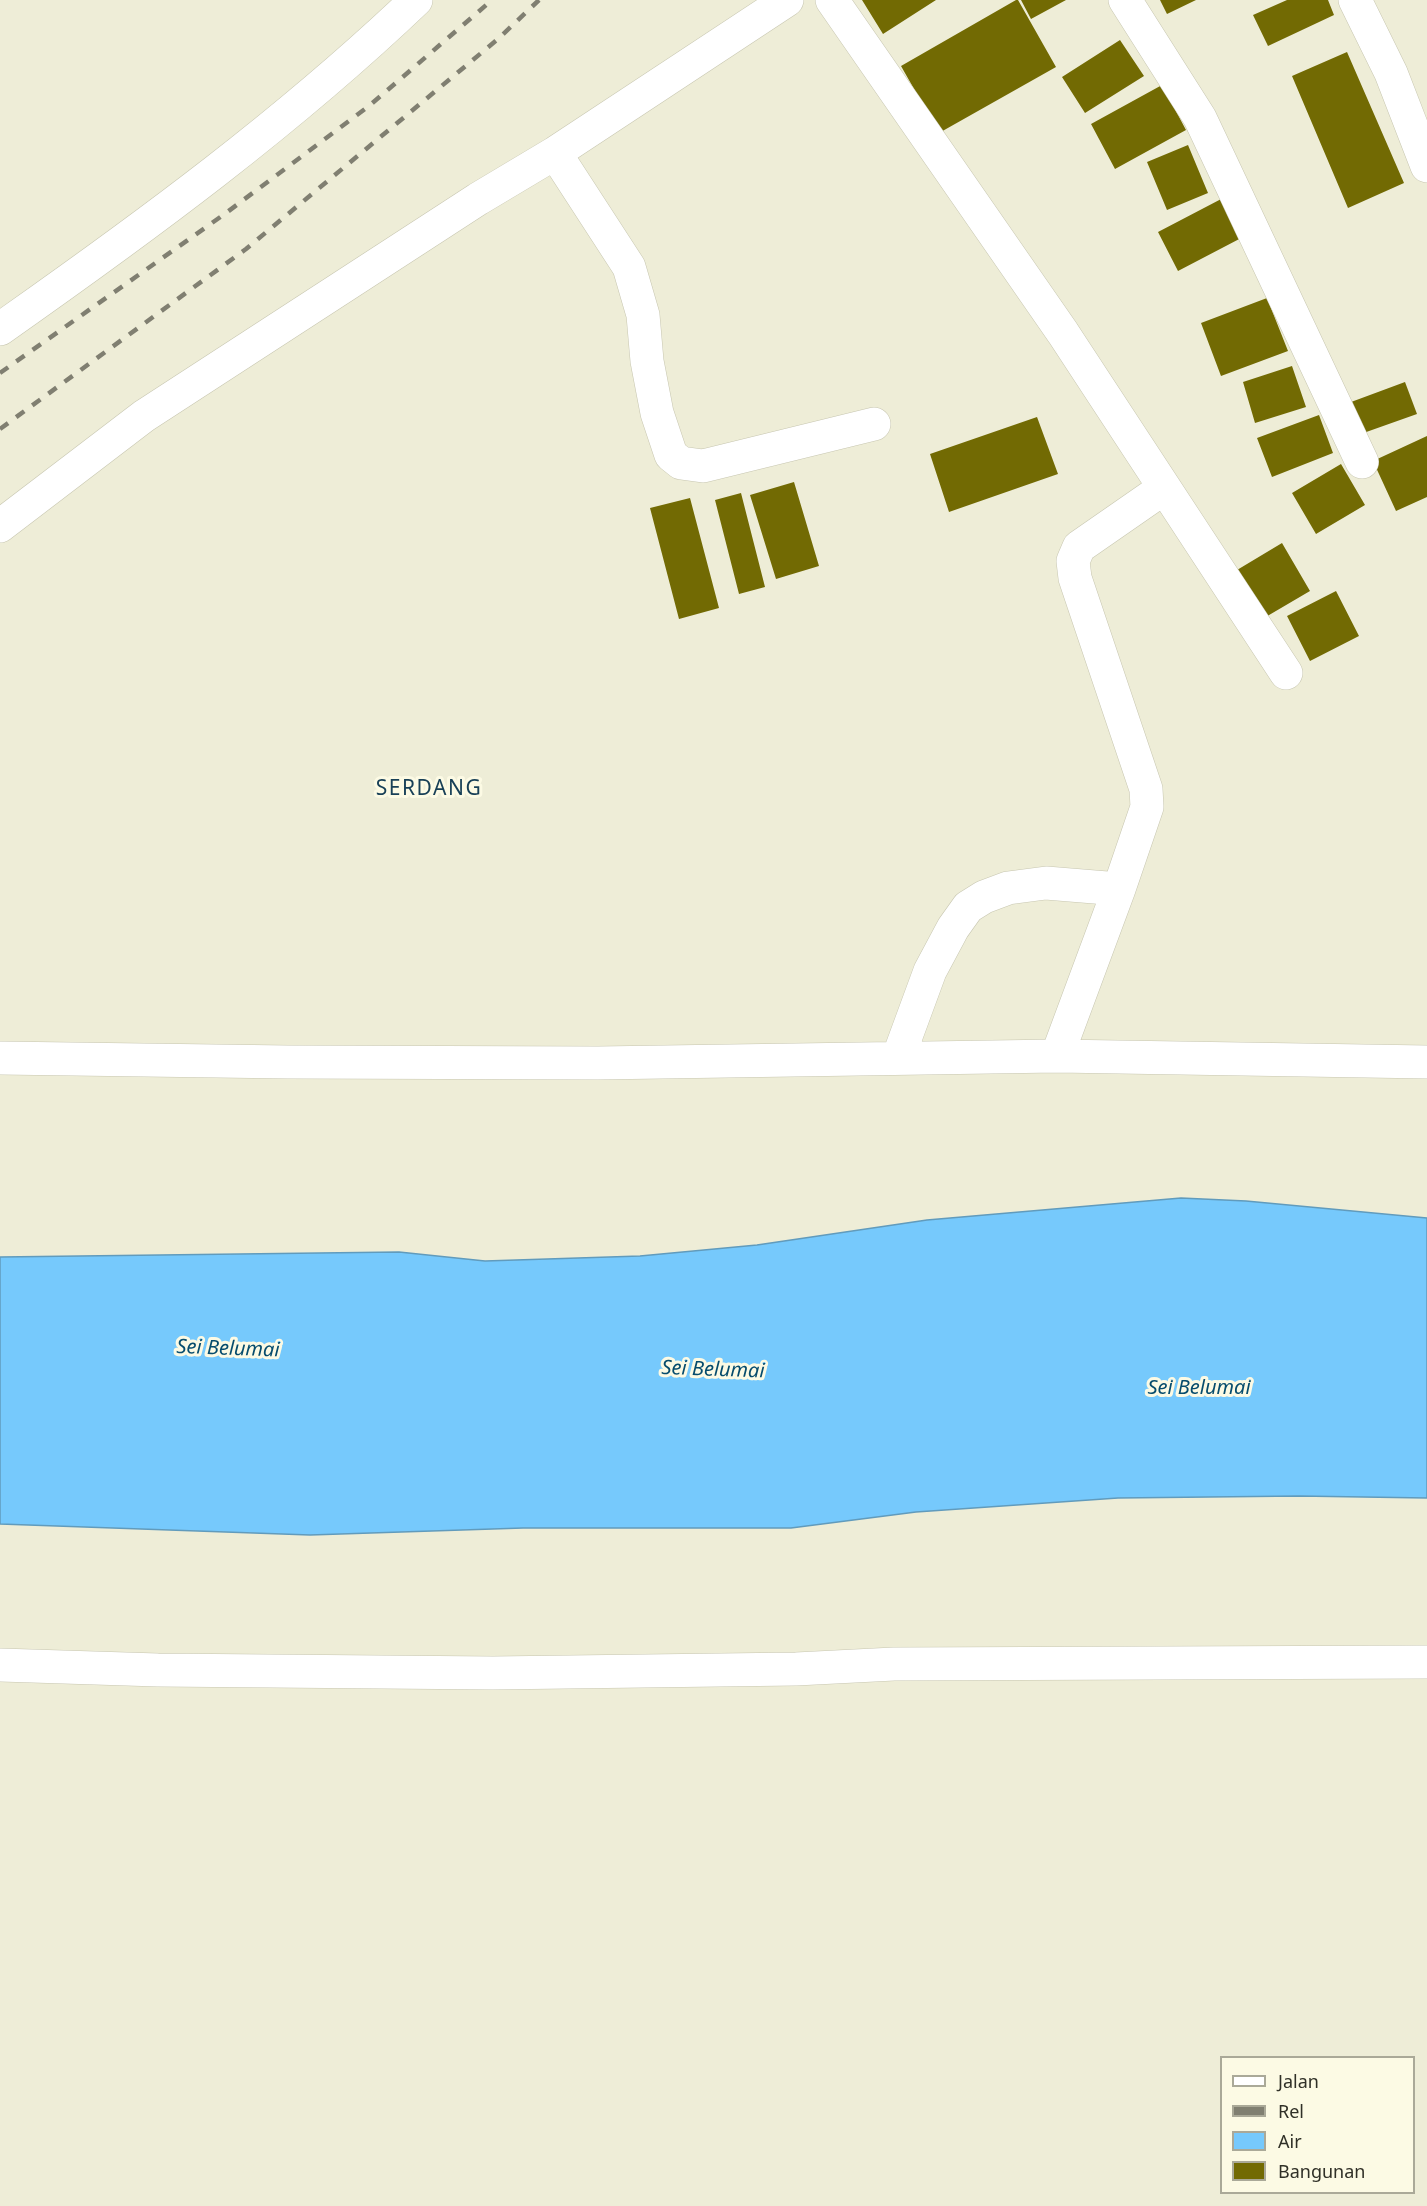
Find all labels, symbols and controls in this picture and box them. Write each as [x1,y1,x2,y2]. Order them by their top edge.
district label: SERDANG [376,776,482,802]
water label: Sei Belumai [176,1335,280,1363]
water label: Sei Belumai [661,1356,765,1384]
water label: Sei Belumai [1147,1376,1251,1400]
legend [1220,2056,1415,2194]
text: Jalan [1278,2069,1319,2093]
text: Rel [1278,2099,1304,2123]
text: Air [1278,2129,1302,2153]
text: Bangunan [1278,2159,1365,2183]

